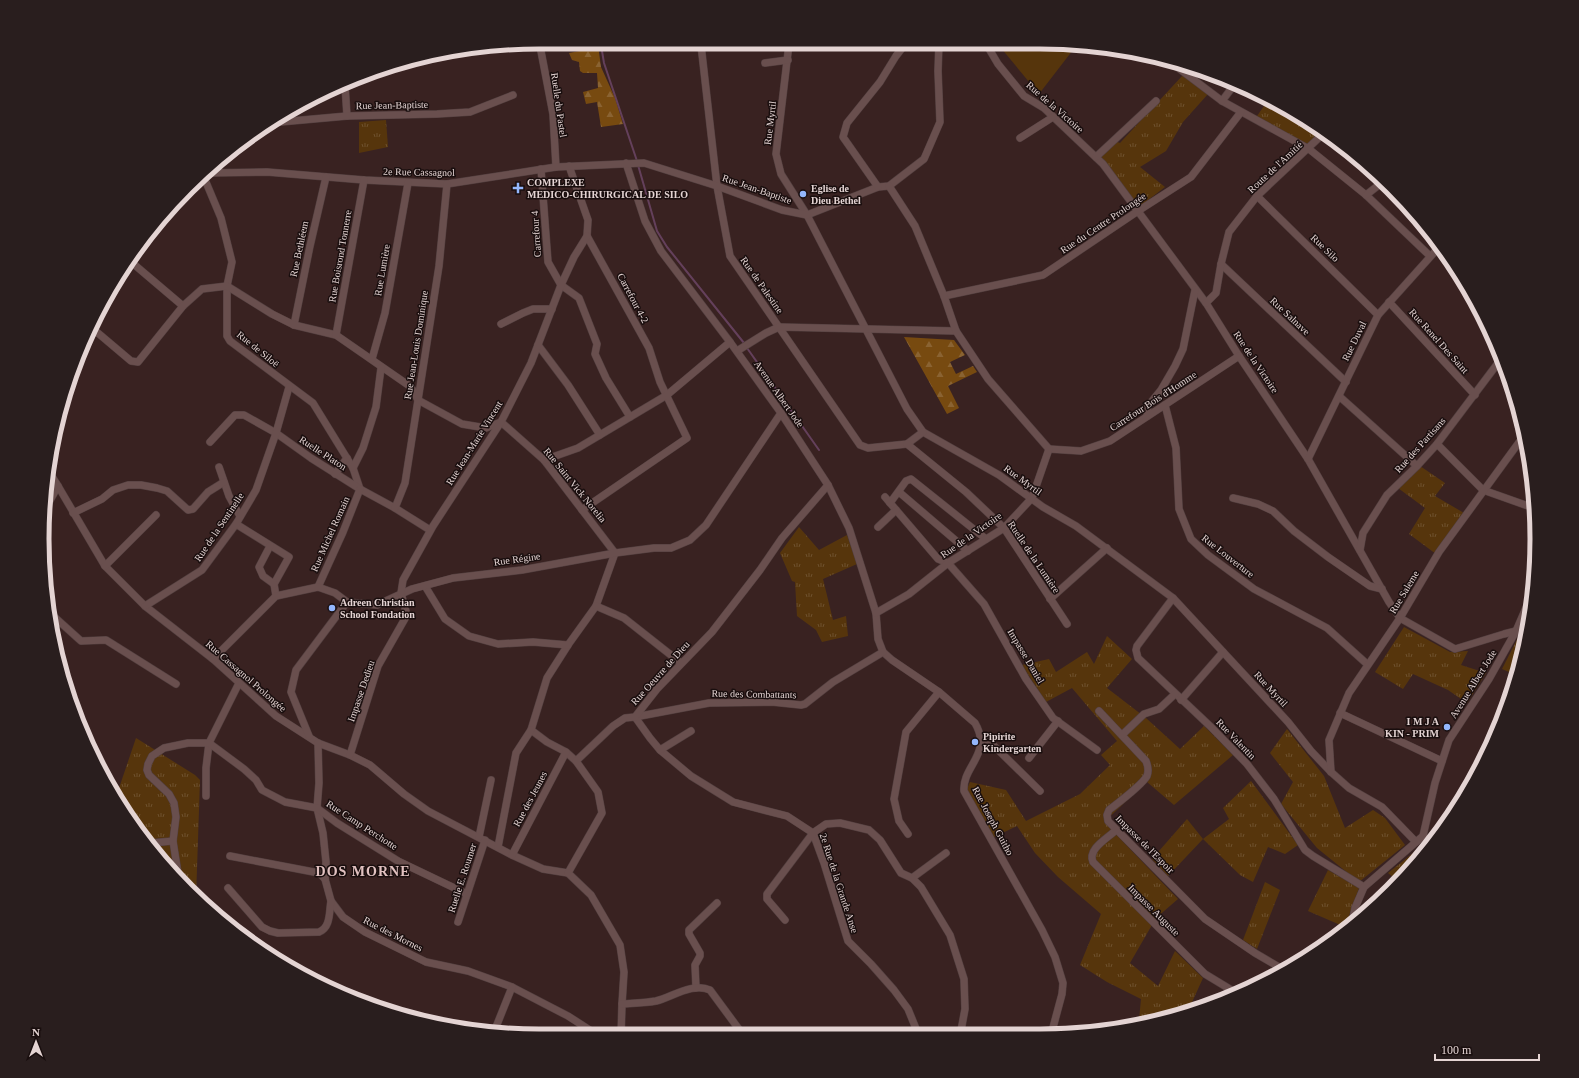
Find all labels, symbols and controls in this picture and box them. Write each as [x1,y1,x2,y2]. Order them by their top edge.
street label: Ruelle du Pastel [549,72,569,138]
street label: Rue de la Victoire [1024,79,1086,135]
street label: Rue Jean-Baptiste [356,99,429,111]
street label: Rue Myrtil [762,100,778,146]
street label: Route de l'Amitié [1245,138,1305,195]
street label: 2e Rue Cassagnol [383,166,455,178]
street label: Rue Jean-Baptiste [721,172,794,206]
place label: COMPLEXE MEDICO-CHIRURGICAL DE SILO [527,177,688,200]
marker: COMPLEXE MEDICO-CHIRURGICAL DE SILO [512,182,524,194]
place label: Eglise de Dieu Bethel [811,183,861,206]
marker: Eglise de Dieu Bethel [798,189,808,199]
street label: Rue du Centre Prolongée [1058,190,1148,256]
street label: Rue Boisrond Tonnerre [326,208,354,303]
street label: Carrefour 4 [529,210,543,258]
street label: Rue Bethléem [288,220,310,278]
street label: Rue Silo [1309,232,1341,264]
street label: Rue Lumière [372,243,392,297]
street label: Rue de Palestine [738,255,786,316]
street label: Carrefour 4-2 [615,271,651,325]
street label: Rue Jean-Louis Dominique [402,289,430,400]
street label: Rue Salnave [1268,295,1313,338]
street label: Rue Renel Des Saint [1407,306,1471,376]
street label: Rue Duval [1340,319,1368,363]
street label: Rue de Siloë [235,329,282,370]
street label: Rue de la Victoire [1231,329,1281,395]
street label: Avenue Albert Jode [752,359,806,430]
street label: Carrefour Bois d'Homme [1108,369,1199,433]
street label: Rue Jean-Marie Vincent [444,399,504,487]
street label: Rue des Partisans [1392,415,1448,475]
street label: Ruelle Platon [297,434,349,472]
street label: Rue Saint Vick Norelia [542,445,609,525]
street label: Rue Myrtil [1002,463,1044,498]
street label: Rue de la Sentinelle [192,490,246,563]
street label: Rue Michel Romain [308,495,352,573]
street label: Rue de la Victoire [938,509,1004,560]
street label: Ruelle de la Lumière [1006,519,1062,595]
street label: Rue Louverture [1200,532,1257,580]
street label: Rue Régine [493,550,542,568]
street label: Rue Saleme [1387,568,1421,615]
place label: Adreen Christian School Fondation [340,597,415,620]
marker: Adreen Christian School Fondation [327,603,337,613]
street label: Impasse Daniel [1005,627,1047,686]
street label: Rue Cassagnol Prolongée [204,638,289,714]
street label: Rue Oeuvre de Dieu [629,639,691,707]
street label: Avenue Albert Jode [1447,647,1499,720]
street label: Impasse Dedieu [345,659,377,723]
street label: Rue Myrtil [1252,669,1290,709]
street label: Rue des Combattants [711,688,797,700]
place label: I M J A KIN - PRIM [1385,716,1440,739]
street label: Rue Valentin [1214,717,1258,761]
marker: I M J A KIN - PRIM [1442,722,1452,732]
place label: Pipirite Kindergarten [983,731,1042,754]
marker: Pipirite Kindergarten [970,737,980,747]
street label: Rue des Jeunes [511,769,549,829]
street label: Rue Joseph Guitho [970,785,1016,857]
street label: Rue Camp Perchotte [324,798,400,852]
street label: Impasse de l'Espoir [1114,813,1177,876]
street label: 2e Rue de la Grande Anse [818,832,860,935]
street label: Ruelle E. Roumer [446,841,479,914]
district label: DOS MORNE [316,864,410,879]
street label: Impasse Auguste [1126,882,1182,938]
street label: Rue des Mornes [362,914,425,954]
north arrow [16,1022,56,1062]
text: N [32,1026,40,1038]
scale bar [1435,1036,1539,1062]
text: 100 m [1441,1043,1472,1057]

